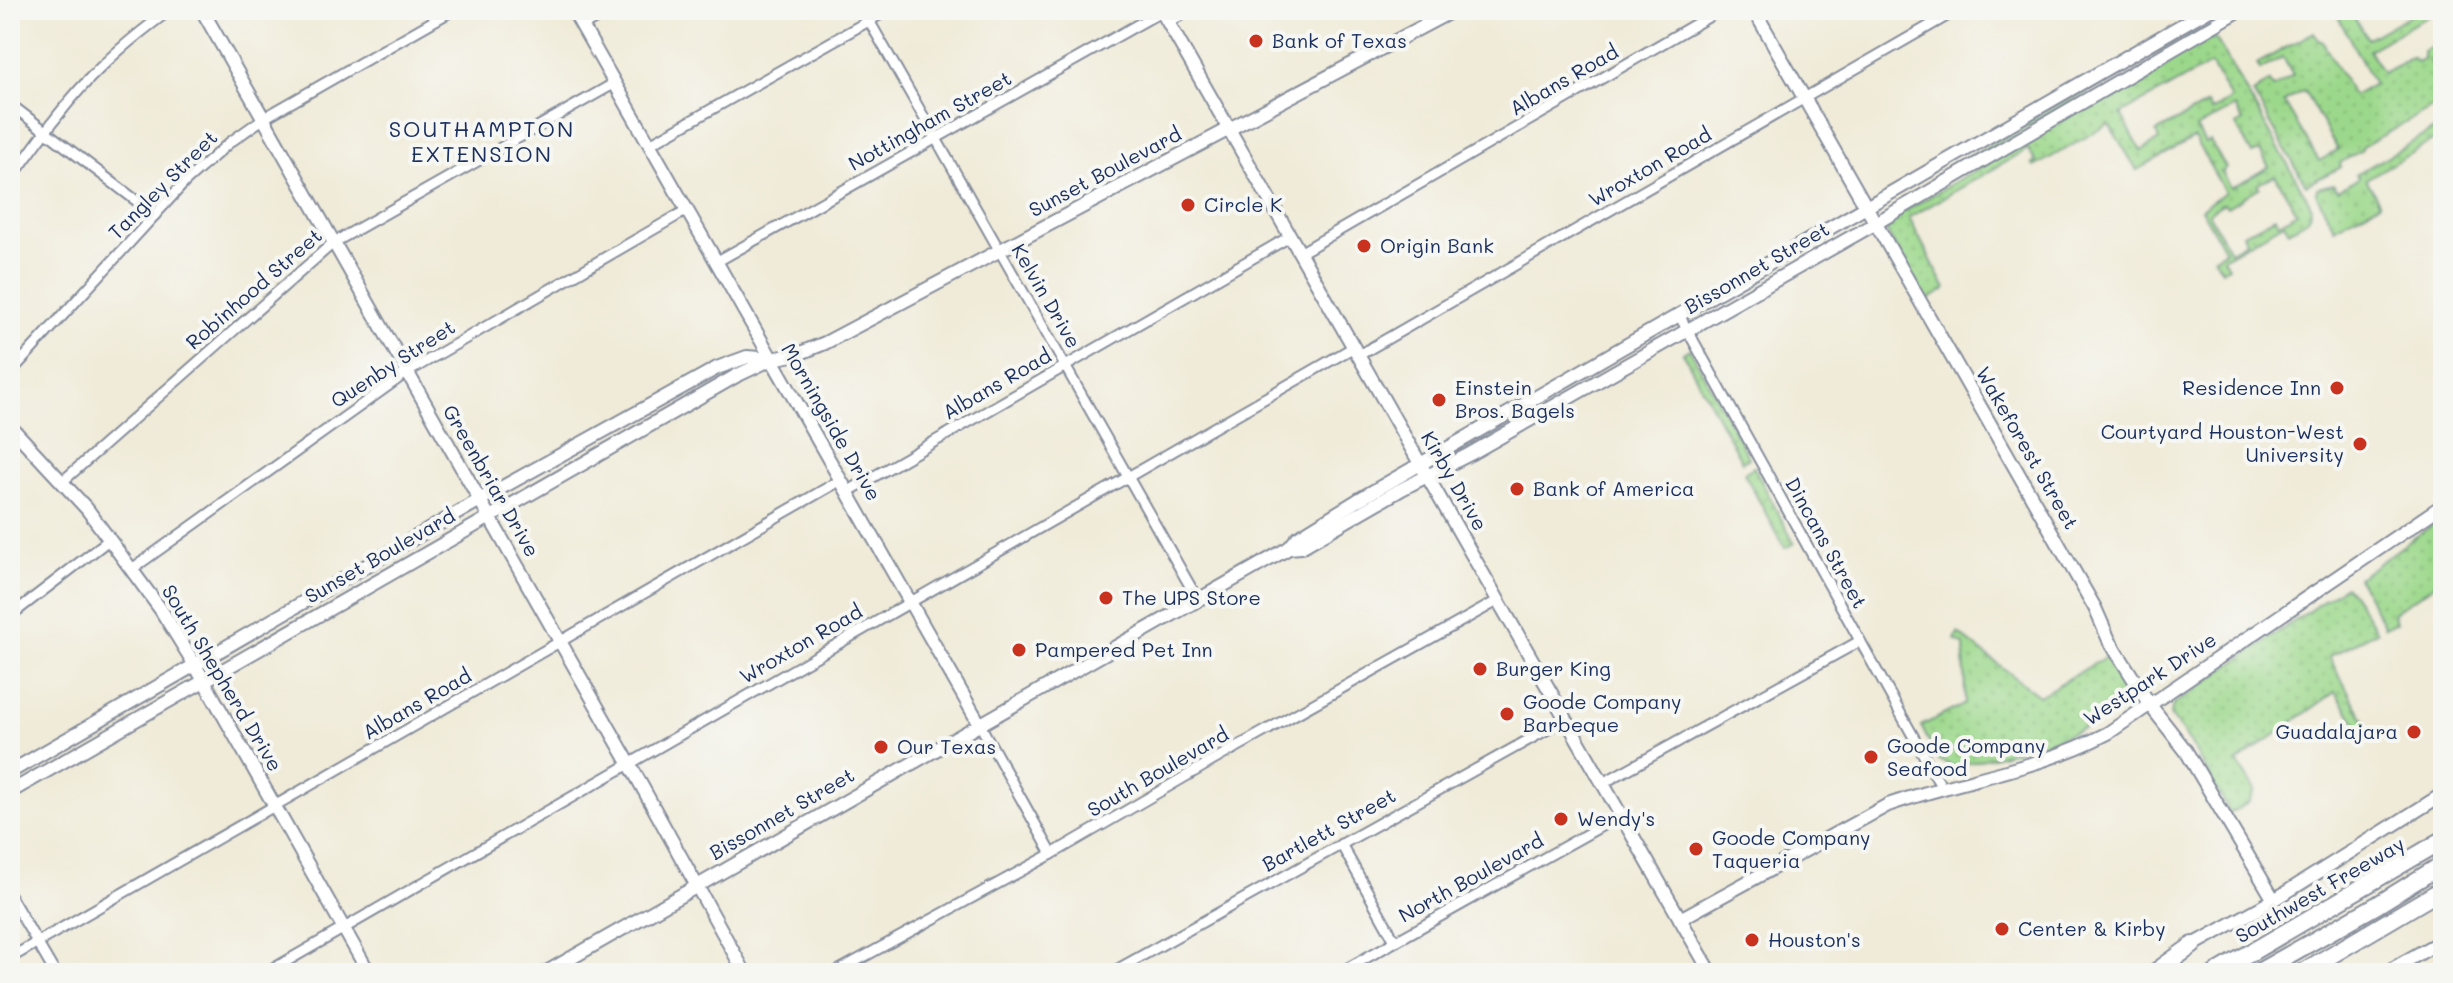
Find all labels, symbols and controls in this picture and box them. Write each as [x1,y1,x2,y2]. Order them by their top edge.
place label: Bank of Texas [1272,27,1407,53]
marker: Bank of Texas [1247,32,1265,50]
street label: Albans Road [1505,38,1622,121]
street label: Nottingham Street [843,64,1016,176]
district label: SOUTHAMPTON EXTENSION [389,114,575,168]
street label: Sunset Boulevard [1024,120,1185,222]
street label: Wroxton Road [1583,120,1716,212]
street label: Tangley Street [102,124,222,244]
place label: Circle K [1204,191,1282,217]
marker: Circle K [1179,196,1197,214]
street label: Bissonnet Street [1679,215,1834,319]
street label: Robinhood Street [180,222,327,355]
place label: Origin Bank [1380,232,1494,258]
marker: Origin Bank [1355,237,1373,255]
street label: Kelvin Drive [1006,239,1087,352]
street label: Quenby Street [325,313,460,413]
street label: Morningside Drive [776,338,888,505]
street label: Albans Road [938,342,1055,425]
street label: Wakeforest Street [1971,361,2085,534]
place label: Einstein Bros. Bagels [1455,374,1575,423]
place label: Residence Inn [2182,374,2321,400]
marker: Residence Inn [2328,379,2346,397]
marker: Einstein Bros. Bagels [1430,391,1448,409]
street label: Greenbriar Drive [438,400,546,561]
place label: Courtyard Houston-West University [2101,418,2344,467]
street label: Kirby Drive [1416,426,1494,535]
marker: Courtyard Houston-West University [2351,435,2369,453]
street label: Dincans Street [1780,472,1874,613]
place label: Bank of America [1533,475,1695,501]
marker: Bank of America [1508,480,1526,498]
street label: Sunset Boulevard [300,502,459,609]
street label: South Shepherd Drive [157,579,289,776]
place label: The UPS Store [1122,584,1261,610]
marker: The UPS Store [1097,589,1115,607]
street label: Wroxton Road [734,597,867,689]
street label: Westpark Drive [2078,626,2221,731]
place label: Pampered Pet Inn [1035,636,1213,662]
marker: Pampered Pet Inn [1010,641,1028,659]
place label: Burger King [1496,655,1611,681]
marker: Burger King [1471,660,1489,678]
street label: Albans Road [358,662,475,745]
place label: Goode Company Barbeque [1523,688,1681,737]
marker: Goode Company Barbeque [1498,705,1516,723]
place label: Guadalajara [2275,718,2398,744]
street label: South Boulevard [1082,720,1233,822]
marker: Guadalajara [2405,723,2423,741]
place label: Goode Company Seafood [1887,732,2045,781]
place label: Our Texas [897,733,996,759]
marker: Our Texas [872,738,890,756]
marker: Goode Company Seafood [1862,748,1880,766]
street label: Bissonnet Street [704,761,859,865]
street label: Bartlett Street [1257,782,1400,877]
place label: Wendy's [1577,805,1655,831]
marker: Wendy's [1552,810,1570,828]
place label: Goode Company Taqueria [1712,824,1870,873]
street label: North Boulevard [1394,827,1547,928]
street label: Southwest Freeway [2230,830,2409,948]
marker: Goode Company Taqueria [1687,840,1705,858]
place label: Center & Kirby [2018,915,2166,941]
marker: Center & Kirby [1993,920,2011,938]
place label: Houston's [1768,926,1861,952]
marker: Houston's [1743,931,1761,949]

